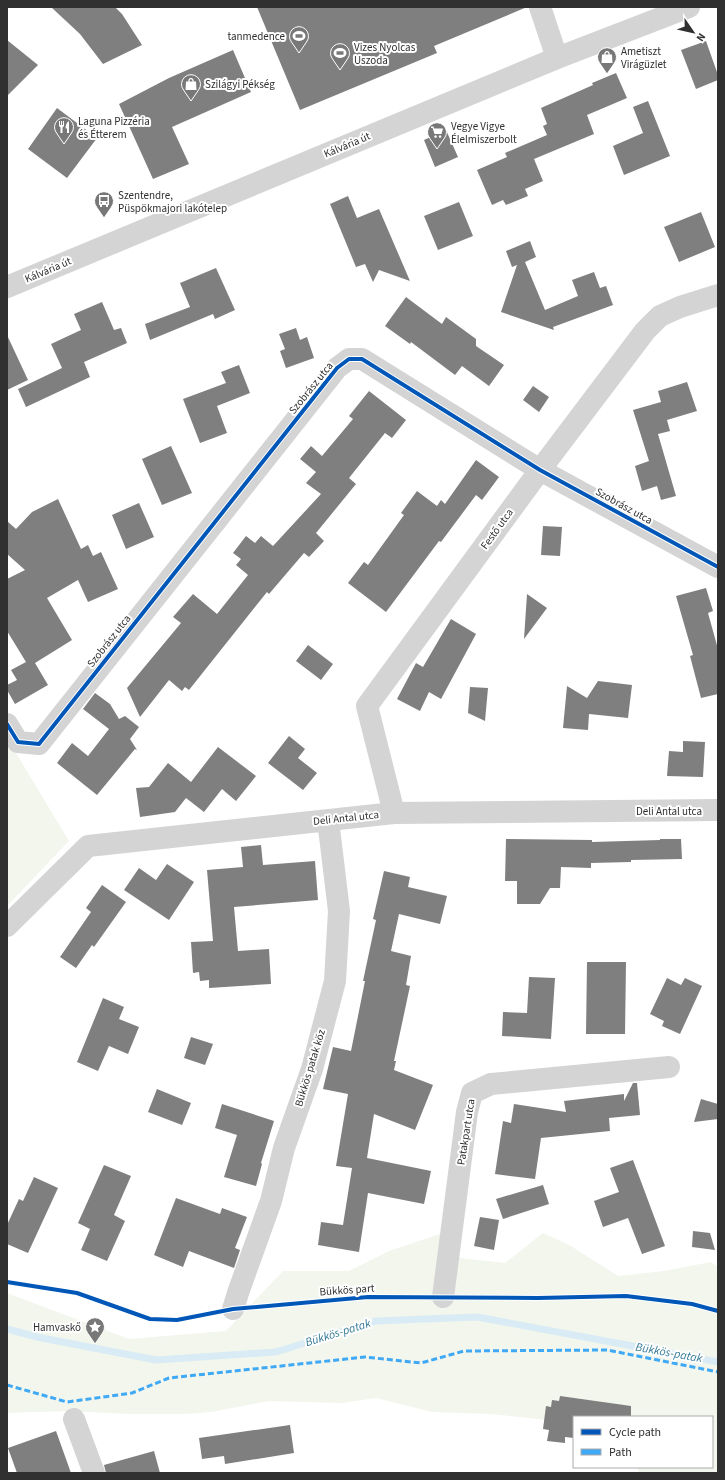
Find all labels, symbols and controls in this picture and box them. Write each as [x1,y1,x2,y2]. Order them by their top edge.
north arrow [673,12,713,52]
sports icon: tanmedence [288,25,310,53]
place label: tanmedence [228,29,286,44]
text: N [693,30,709,45]
place label: Vizes Nyolcas Uszoda [354,40,416,68]
sports icon: Vizes Nyolcas Uszoda [329,42,351,70]
place label: Ametiszt Virágüzlet [621,44,667,72]
shop icon: Ametiszt Virágüzlet [596,46,618,74]
shop icon: Szilágyi Pékség [180,73,202,101]
place label: Szilágyi Pékség [205,77,275,92]
place label: Laguna Pizzéria és Étterem [78,114,150,142]
restaurant icon: Laguna Pizzéria és Étterem [53,116,75,144]
place label: Vegye Vigye Élelmiszerbolt [451,119,517,147]
supermarket icon: Vegye Vigye Élelmiszerbolt [426,121,448,149]
street label: Kálvária út [321,128,373,162]
place label: Szentendre, Püspökmajori lakótelep [118,188,227,216]
bus stop icon: Szentendre, Püspökmajori lakótelep [93,190,115,218]
street label: Kálvária út [22,253,74,287]
street label: Szobrász utca [285,359,337,417]
street label: Szobrász utca [593,484,655,528]
street label: Festő utca [477,506,517,552]
street label: Szobrász utca [84,612,134,670]
street label: Deli Antal utca [636,804,702,819]
street label: Deli Antal utca [312,807,380,829]
street label: Bükkös patak köz [291,1027,329,1108]
street label: Patakpart utca [453,1098,479,1166]
street label: Bükkös part [319,1281,375,1299]
water label: Bükkös-patak [303,1315,373,1351]
place icon: Hamvaskő [84,1316,106,1344]
place label: Hamvaskő [33,1320,81,1335]
water label: Bükkös-patak [634,1339,704,1367]
legend [573,1416,713,1468]
text: Cycle path [609,1424,661,1441]
text: Path [609,1444,632,1461]

